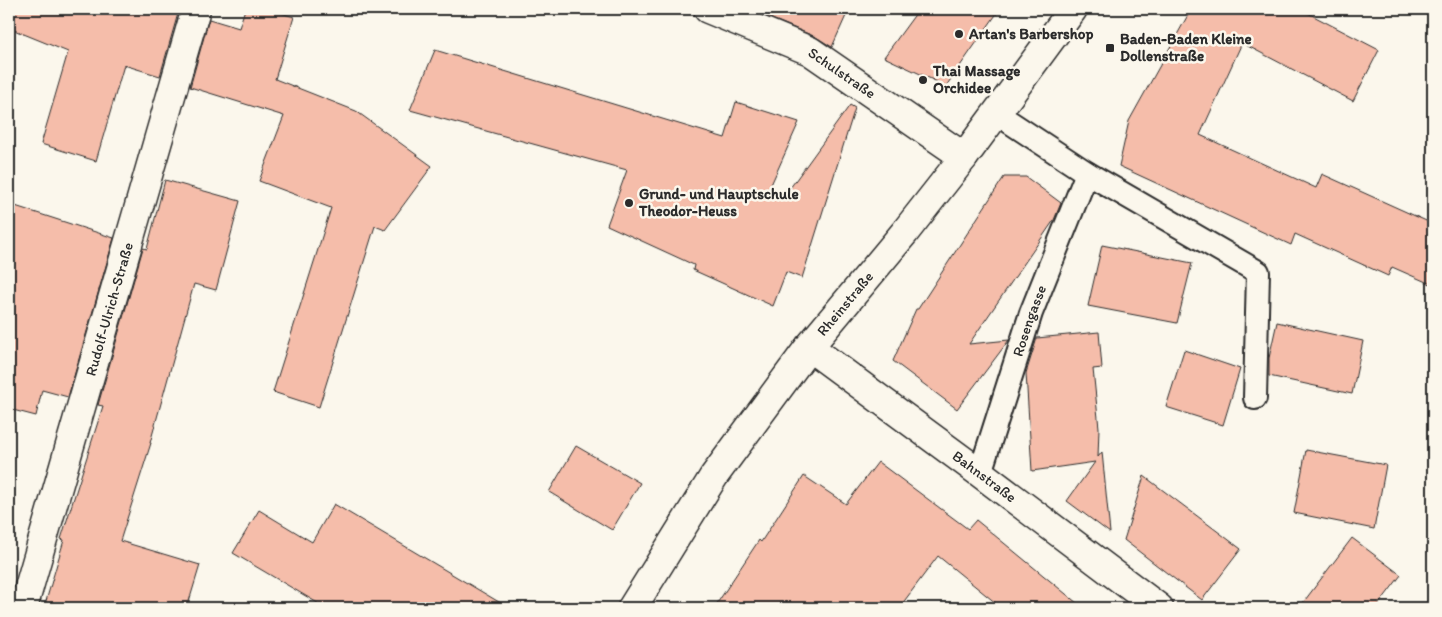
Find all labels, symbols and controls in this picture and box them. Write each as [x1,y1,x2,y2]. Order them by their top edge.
place label: Artan's Barbershop [968,25,1093,44]
marker: Artan's Barbershop [953,28,965,40]
place label: Baden-Baden Kleine Dollenstraße [1120,30,1252,65]
marker: Baden-Baden Kleine Dollenstraße [1104,42,1116,54]
street label: Schulstraße [805,43,879,102]
place label: Thai Massage Orchidee [932,62,1020,97]
marker: Thai Massage Orchidee [917,74,929,86]
place label: Grund- und Hauptschule Theodor-Heuss [638,185,799,220]
marker: Grund- und Hauptschule Theodor-Heuss [623,197,635,209]
street label: Rudolf-Ulrich-Straße [81,240,137,378]
street label: Rheinstraße [813,268,877,340]
street label: Rosengasse [1009,282,1050,359]
street label: Bahnstraße [949,447,1020,506]

